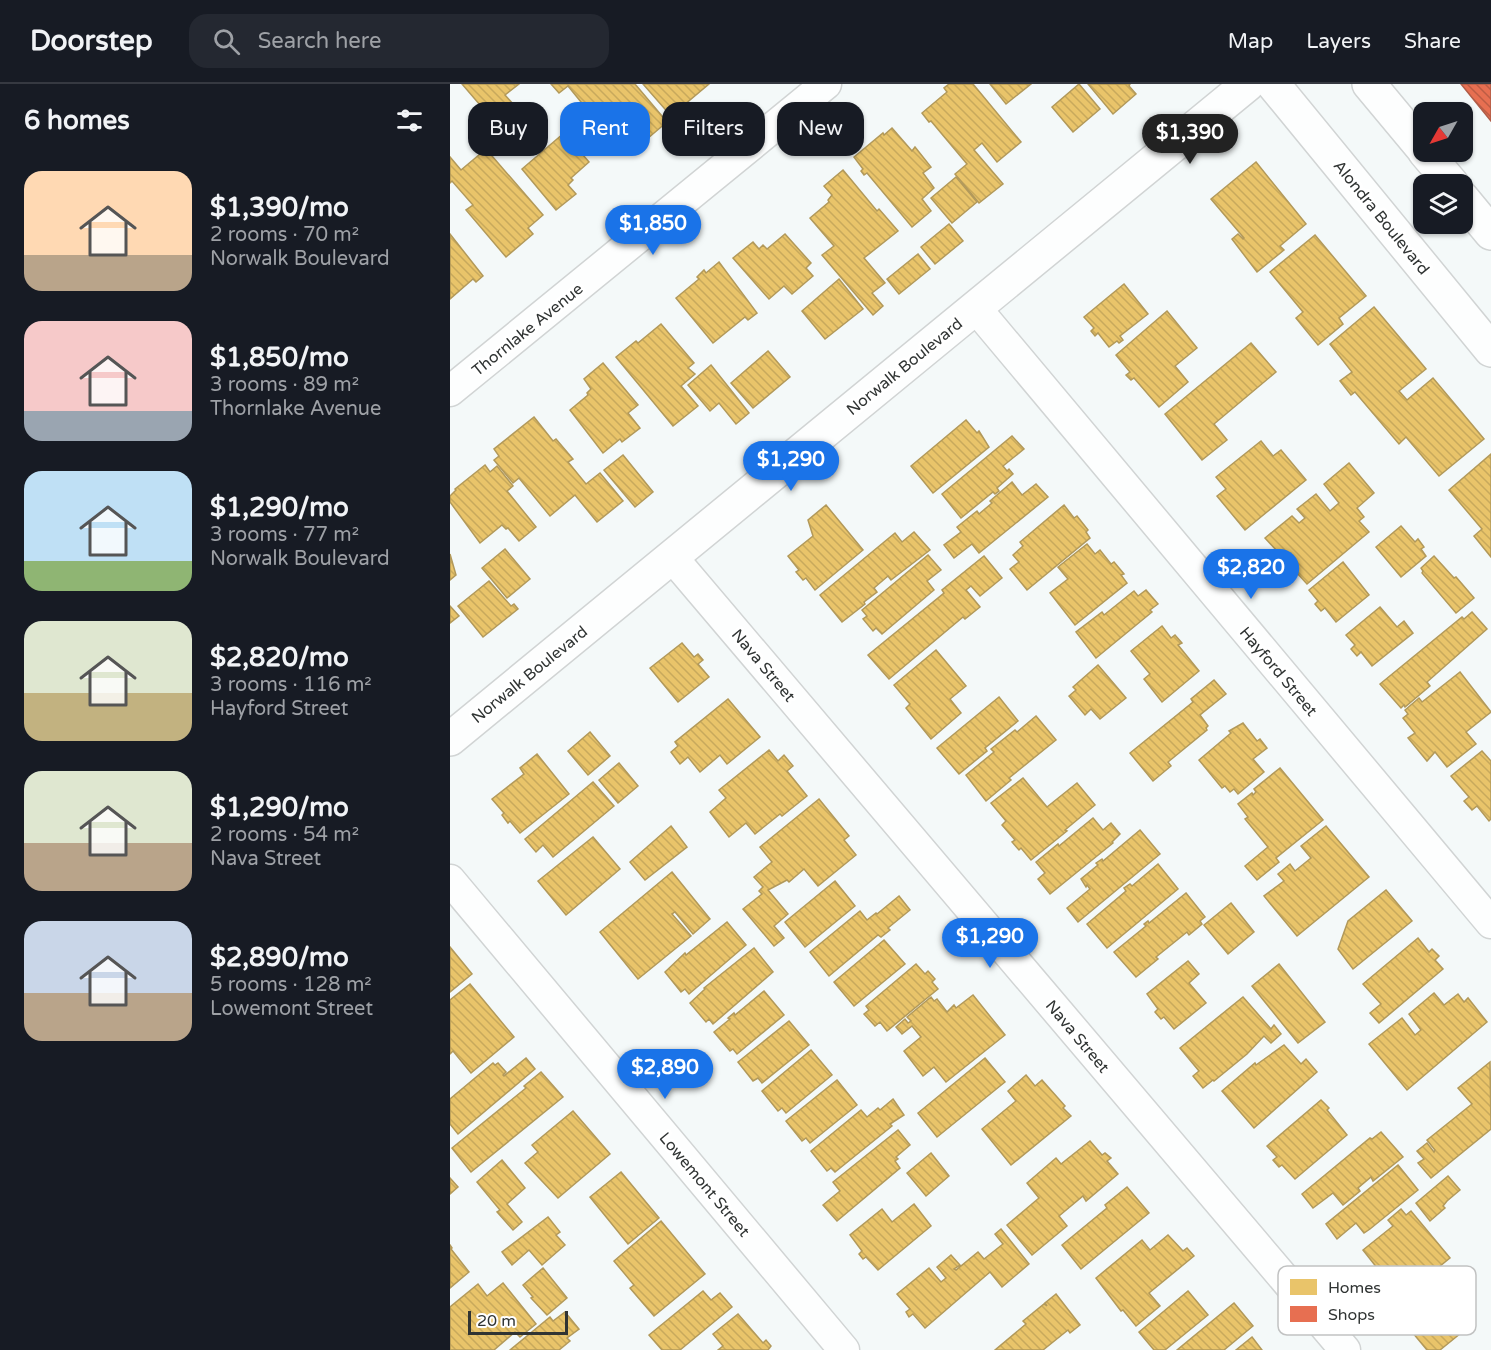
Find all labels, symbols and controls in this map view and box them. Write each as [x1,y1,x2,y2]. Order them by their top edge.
search box [189,14,609,68]
text: Doorstep [30,24,153,58]
icon: search [210,25,243,58]
text: Search here [258,28,381,54]
text: Map [1228,29,1273,54]
text: Layers [1306,29,1371,54]
text: Share [1404,29,1461,54]
chip: Buy [468,102,548,156]
chip: Rent [560,102,650,156]
chip: Filters [662,102,765,156]
chip: New [777,102,864,156]
north arrow [1413,102,1473,162]
map controls [1413,102,1473,234]
icon: filters [393,104,426,137]
text: 6 homes [24,105,130,136]
pin: $1,390 [1141,114,1239,165]
text: $1,390 [1156,121,1224,145]
street label: Alondra Boulevard [1329,156,1434,279]
button: layers [1413,174,1473,234]
text: $1,390/mo [210,192,349,223]
icon: home [72,195,144,267]
pin: $1,850 [604,205,702,256]
text: $1,850 [619,212,687,236]
text: 2 rooms · 70 m² [210,223,359,247]
text: Norwalk Boulevard [210,247,390,271]
street label: Thornlake Avenue [468,279,587,381]
street label: Norwalk Boulevard [842,314,967,420]
text: $1,850/mo [210,342,349,373]
icon: home [72,345,144,417]
text: 3 rooms · 89 m² [210,373,359,397]
text: Thornlake Avenue [210,397,381,421]
pin: $1,290 [742,441,840,492]
text: $1,290 [757,448,825,472]
text: $1,290/mo [210,492,349,523]
icon: home [72,495,144,567]
text: 3 rooms · 77 m² [210,523,359,547]
text: Norwalk Boulevard [210,547,390,571]
pin: $2,820 [1202,549,1300,600]
text: $2,820 [1217,556,1285,580]
street label: Norwalk Boulevard [467,622,592,728]
street label: Hayford Street [1235,623,1321,721]
street label: Nava Street [727,625,799,706]
text: $2,820/mo [210,642,349,673]
icon: home [72,645,144,717]
text: 3 rooms · 116 m² [210,673,372,697]
text: Hayford Street [210,697,348,721]
text: $1,290/mo [210,792,349,823]
icon: home [72,795,144,867]
text: 2 rooms · 54 m² [210,823,359,847]
text: Nava Street [210,847,321,871]
pin: $1,290 [941,918,1039,969]
text: $1,290 [956,925,1024,949]
text: $2,890/mo [210,942,349,973]
icon: home [72,945,144,1017]
text: 5 rooms · 128 m² [210,973,372,997]
street label: Nava Street [1041,996,1113,1077]
text: Lowemont Street [210,997,373,1021]
pin: $2,890 [616,1049,714,1100]
text: $2,890 [631,1056,699,1080]
street label: Lowemont Street [655,1128,754,1241]
legend [1278,1266,1476,1335]
text: Homes [1328,1278,1381,1298]
text: Shops [1328,1305,1375,1325]
scale bar [468,1308,568,1336]
text: 20 m [477,1311,516,1331]

